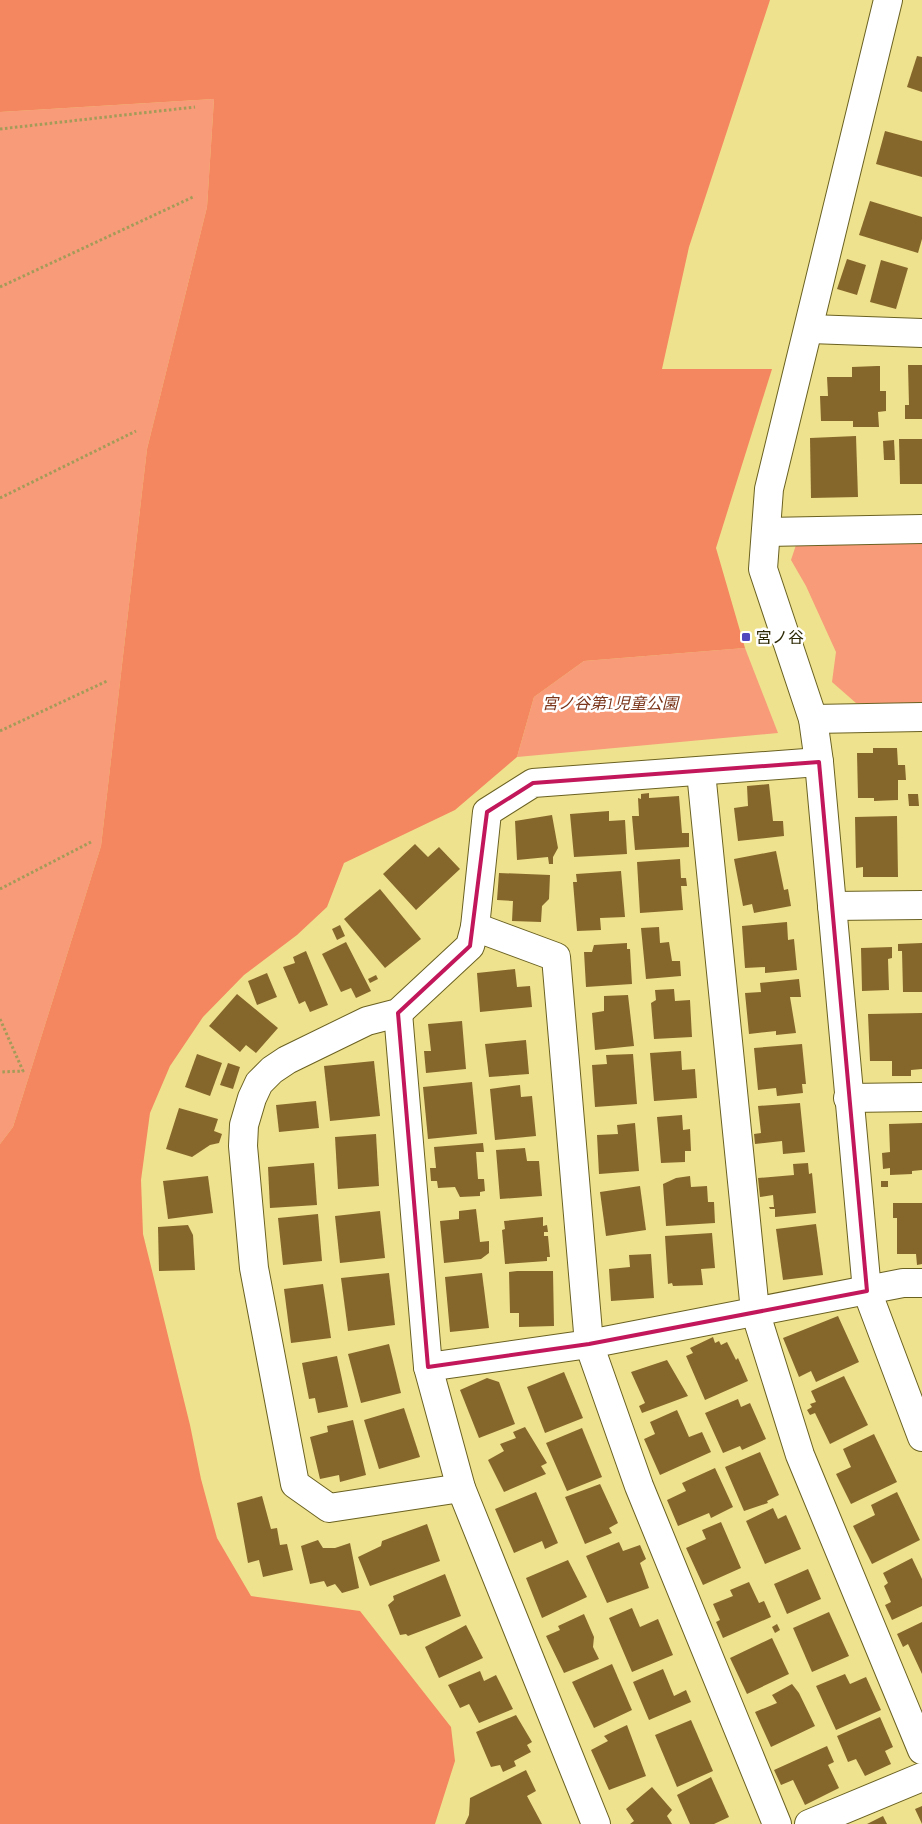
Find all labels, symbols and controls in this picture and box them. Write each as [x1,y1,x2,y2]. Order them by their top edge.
place label: 宮ノ谷 [756,626,804,648]
marker: 宮ノ谷 [740,631,752,643]
park label: 宮ノ谷第1児童公園 [542,692,680,714]

